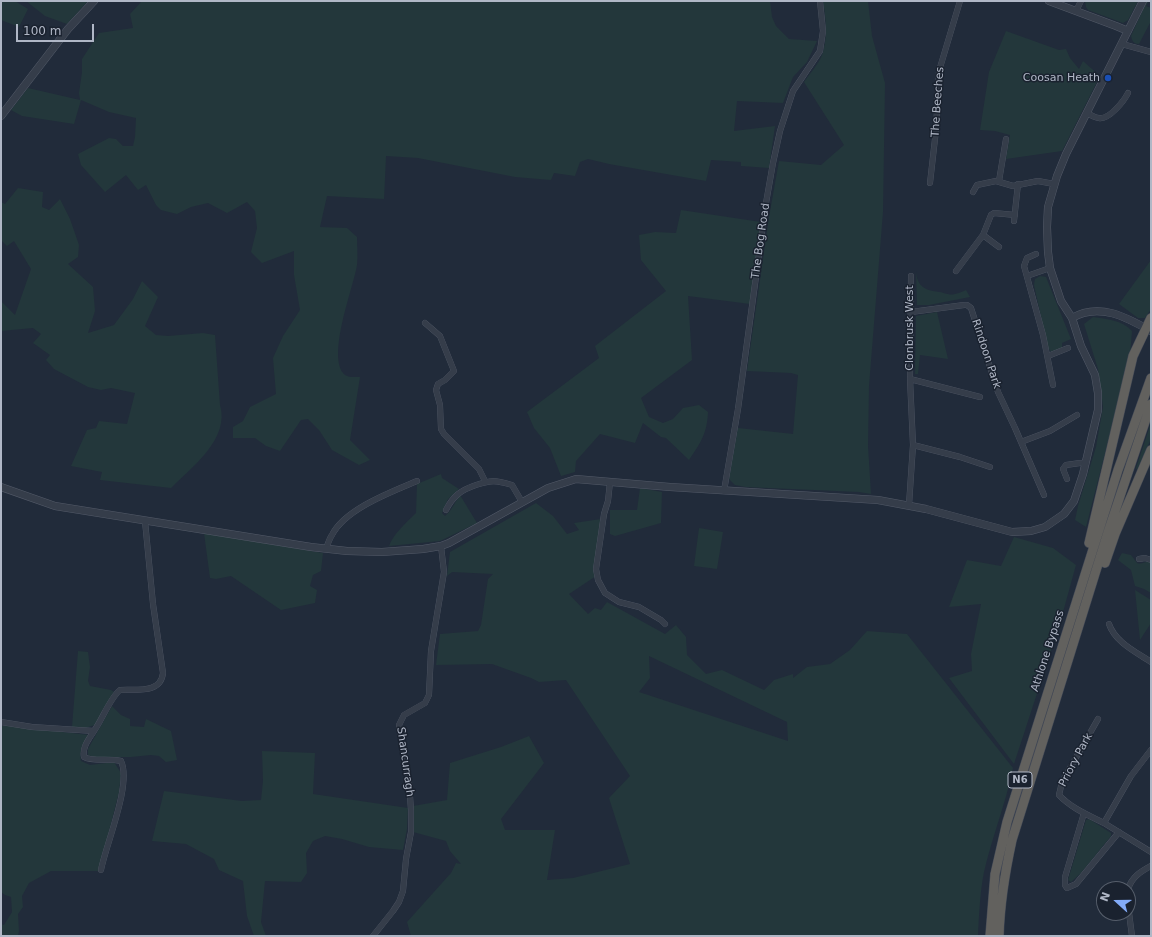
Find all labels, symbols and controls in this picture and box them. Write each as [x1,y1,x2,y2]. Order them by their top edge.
scale bar [18,16,96,42]
text: 100 m [23,24,61,38]
street label: The Beeches [929,66,947,138]
place label: Coosan Heath [1023,71,1100,85]
marker: Coosan Heath [1103,73,1113,83]
street label: The Bog Road [749,202,773,280]
street label: Clonbrusk West [903,285,917,371]
street label: Rindoon Park [969,318,1003,390]
street label: Athlone Bypass [1029,609,1067,693]
street label: Shancurragh [394,726,416,798]
street label: Priory Park [1056,731,1096,789]
road number: N6 [1008,772,1032,788]
north arrow [1096,881,1136,921]
text: N [1098,890,1113,904]

